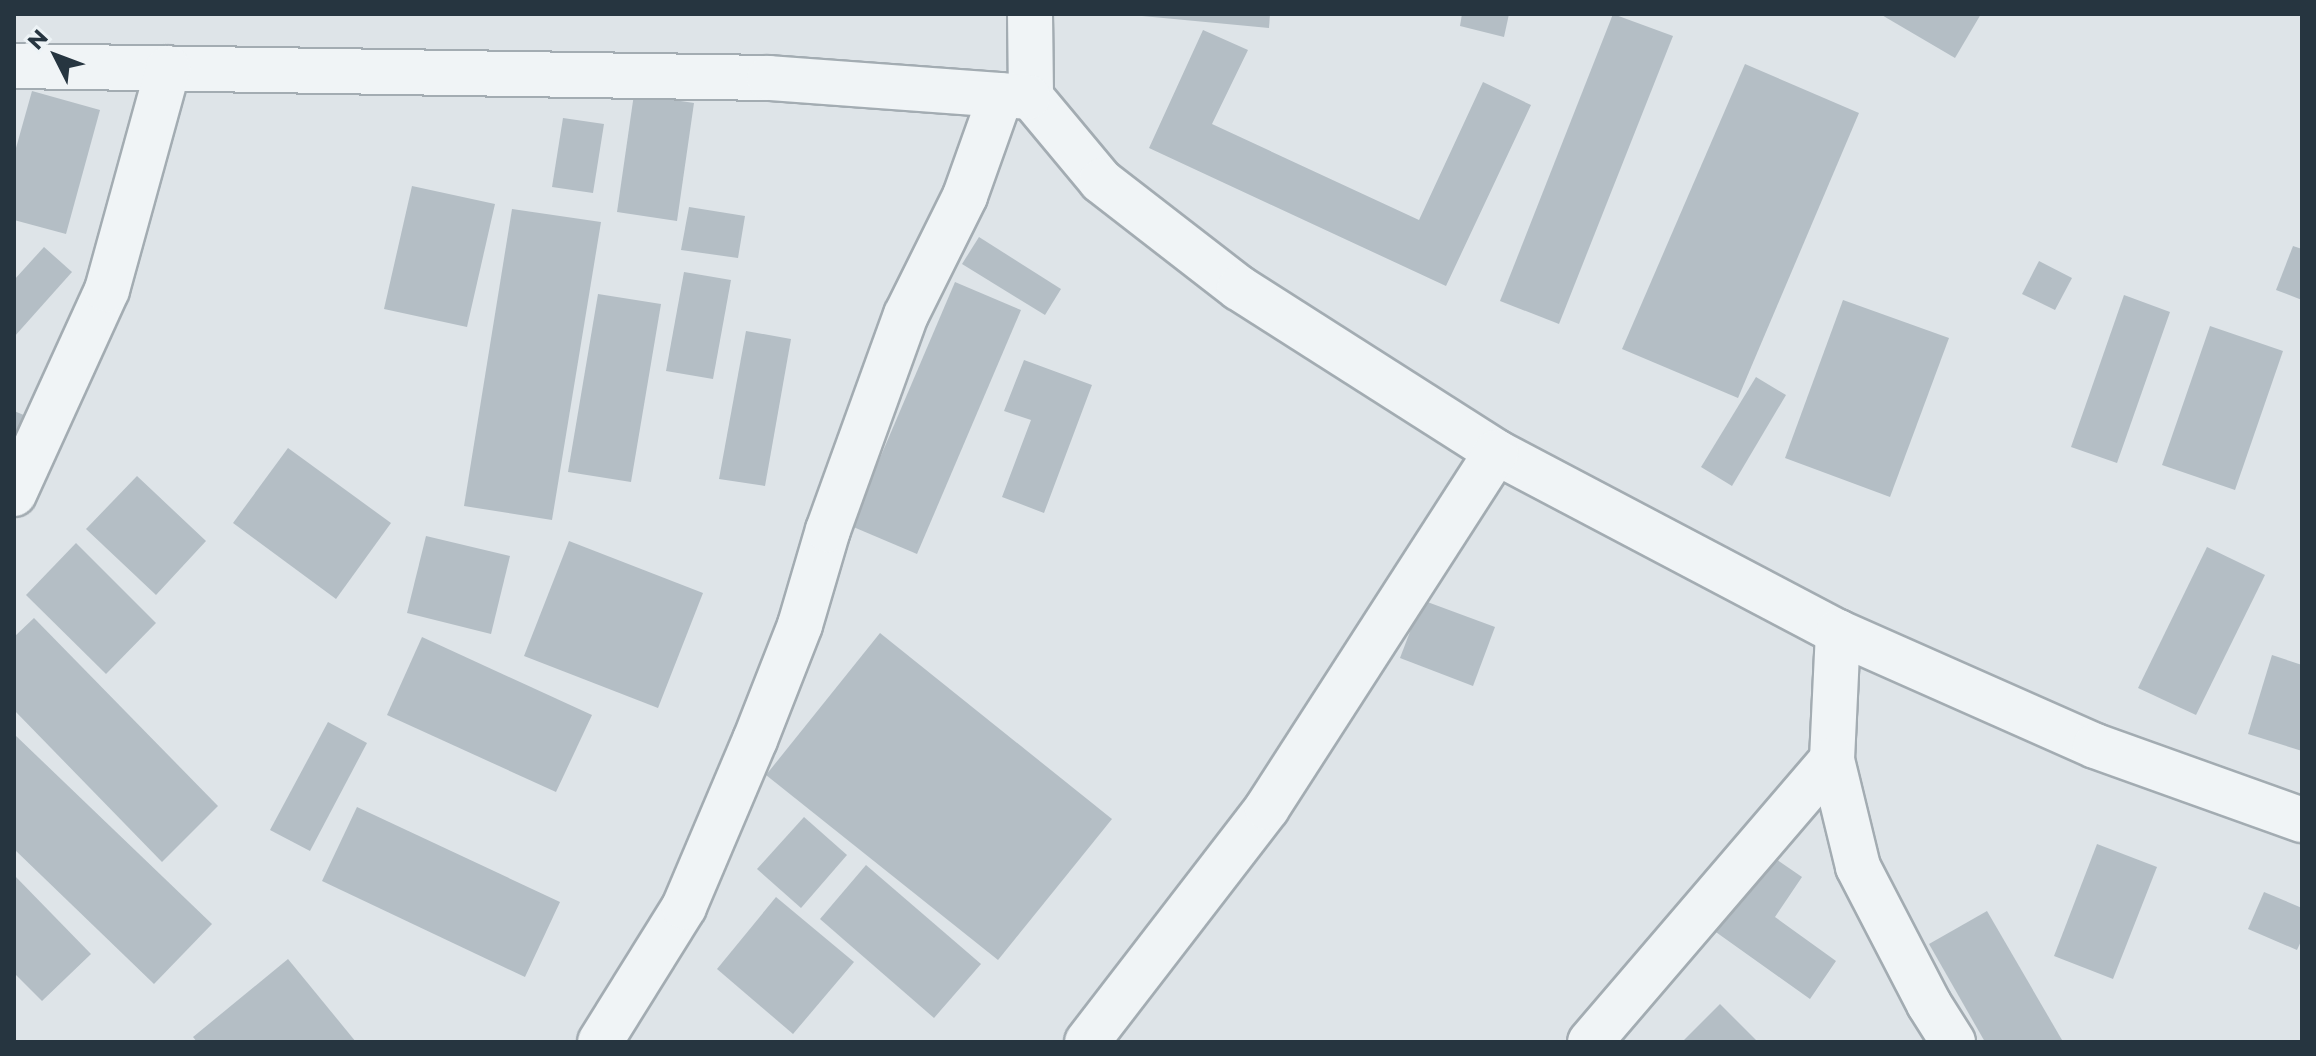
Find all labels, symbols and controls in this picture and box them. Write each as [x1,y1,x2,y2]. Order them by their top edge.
north arrow [16,16,96,96]
text: N [22,24,54,55]

